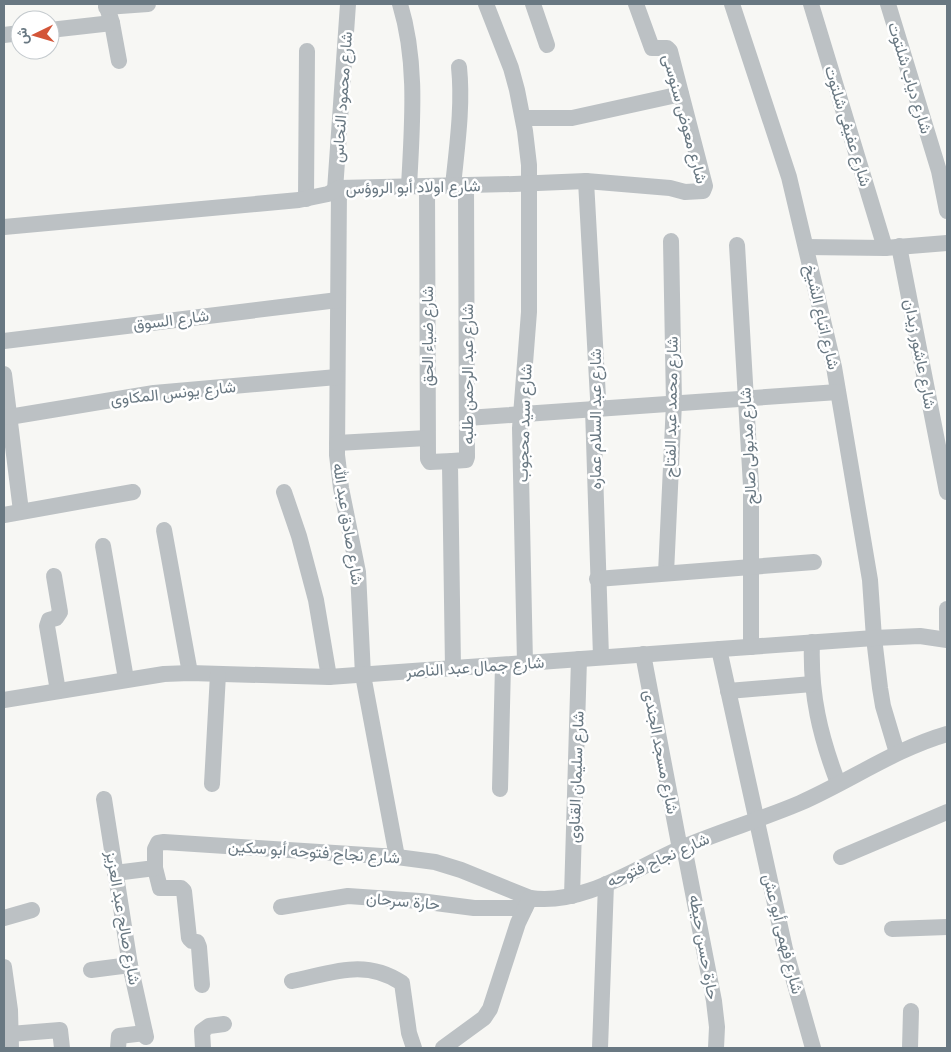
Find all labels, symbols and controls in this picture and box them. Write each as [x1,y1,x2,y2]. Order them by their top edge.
north arrow [10,10,60,60]
street label: شارع دياب شلتوت [882,20,936,137]
text: ش [13,27,32,45]
street label: شارع محمود النحاس [328,31,358,163]
street label: شارع معوض سنوسى [657,52,711,186]
street label: شارع عفيفى شلتوت [819,63,875,189]
street label: شارع اولاد أبو الروؤس [345,176,481,200]
street label: شارع اتباع الشيخ [799,263,843,372]
street label: شارع ضياء الحق [418,286,439,386]
street label: شارع عاشور زيدان [898,297,940,411]
street label: شارع عبد الرحمن طلبه [458,304,479,444]
street label: شارع السوق [132,306,210,336]
street label: شارع محمد عبد الفتاح [660,336,684,478]
street label: شارع عبد السلام عماره [586,348,607,490]
street label: شارع سيد محجوب [512,363,538,483]
street label: شارع يونس المكاوى [109,377,237,411]
street label: شارع مدبولى صالح [735,387,763,505]
street label: شارع صادق عبد الله [327,462,367,587]
street label: شارع جمال عبد الناصر [404,653,545,683]
street label: شارع مسجد الجندى [638,688,682,816]
street label: شارع سليمان القناوى [564,711,590,844]
street label: شارع نجاح فتوحه [604,829,713,893]
street label: شارع نجاح فتوحه أبو سكين [227,837,401,869]
street label: شارع صالح عبد العزيز [100,849,144,987]
street label: شارع فهمى أبو عش [757,872,807,997]
street label: حارة سرحان [365,888,441,915]
street label: حارة حسن حيطه [684,893,723,1001]

